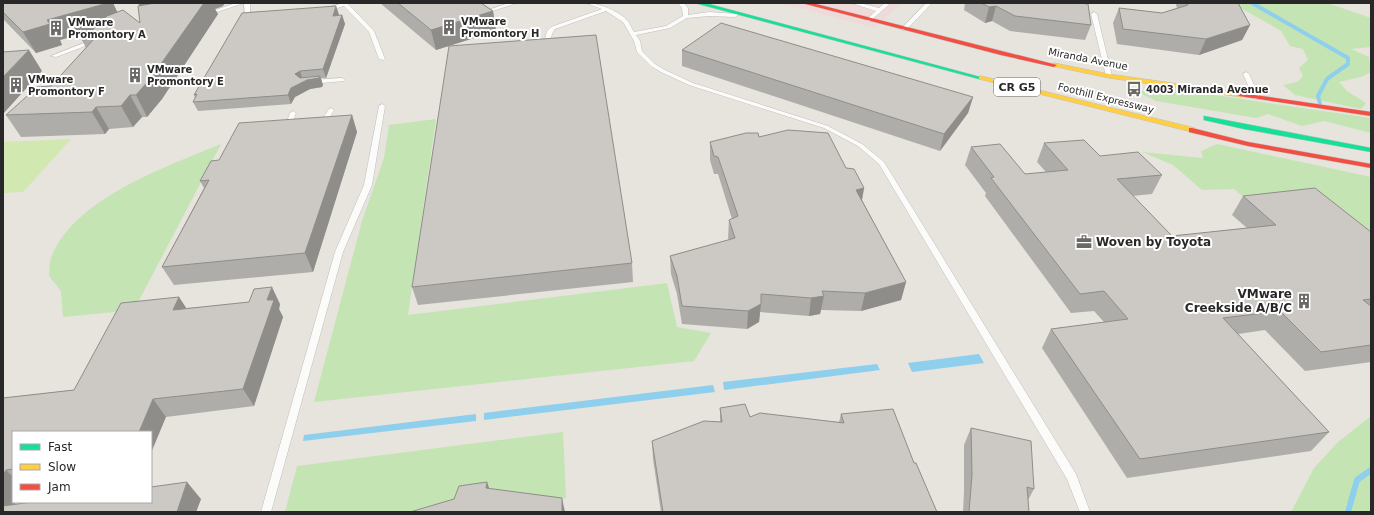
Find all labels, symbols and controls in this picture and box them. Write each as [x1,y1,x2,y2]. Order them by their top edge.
place label: VMware Promontory H [461,16,540,39]
place label: VMware Promontory A [68,17,146,40]
building icon: VMware Promontory H [440,18,458,36]
building icon: VMware Promontory A [47,19,65,37]
street label: Miranda Avenue [1047,46,1129,72]
place label: VMware Promontory E [147,64,224,87]
building icon: VMware Promontory E [126,66,144,84]
place label: VMware Promontory F [28,74,105,97]
building icon: VMware Promontory F [7,76,25,94]
road number: CR G5 [994,78,1040,96]
bus stop icon: 4003 Miranda Avenue [1125,80,1143,98]
street label: Foothill Expressway [1057,81,1155,115]
place label: 4003 Miranda Avenue [1146,84,1269,95]
office icon: Woven by Toyota [1075,233,1093,251]
place label: Woven by Toyota [1096,235,1211,249]
place label: VMware Creekside A/B/C [1185,287,1292,315]
building icon: VMware Creekside A/B/C [1295,292,1313,310]
legend [12,431,152,503]
text: Fast [48,440,72,454]
text: Slow [48,460,76,474]
text: Jam [47,480,71,494]

